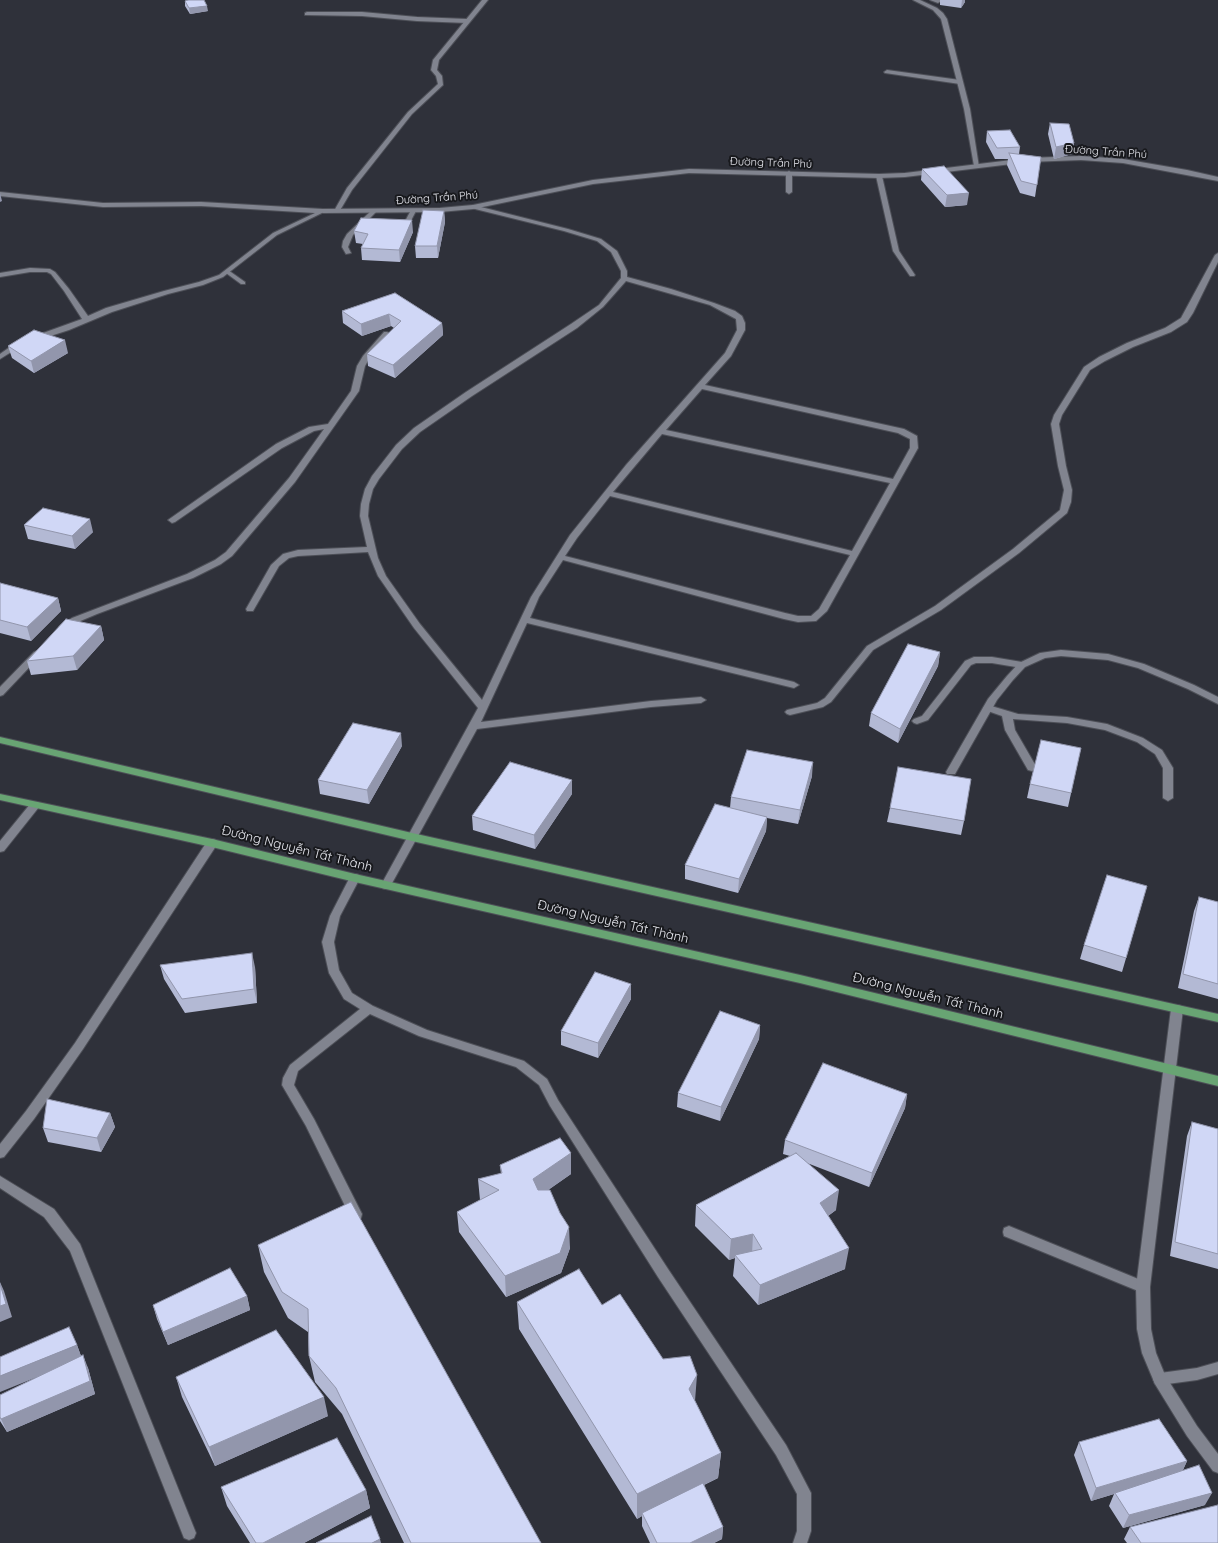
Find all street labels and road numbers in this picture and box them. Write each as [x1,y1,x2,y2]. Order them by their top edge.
street label: Đường Trần Phú [1065,143,1147,161]
street label: Đường Trần Phú [730,155,812,171]
street label: Đường Trần Phú [396,189,478,207]
street label: Đường Nguyễn Tất Thành [220,823,374,875]
street label: Đường Nguyễn Tất Thành [536,897,690,947]
street label: Đường Nguyễn Tất Thành [851,970,1005,1022]

